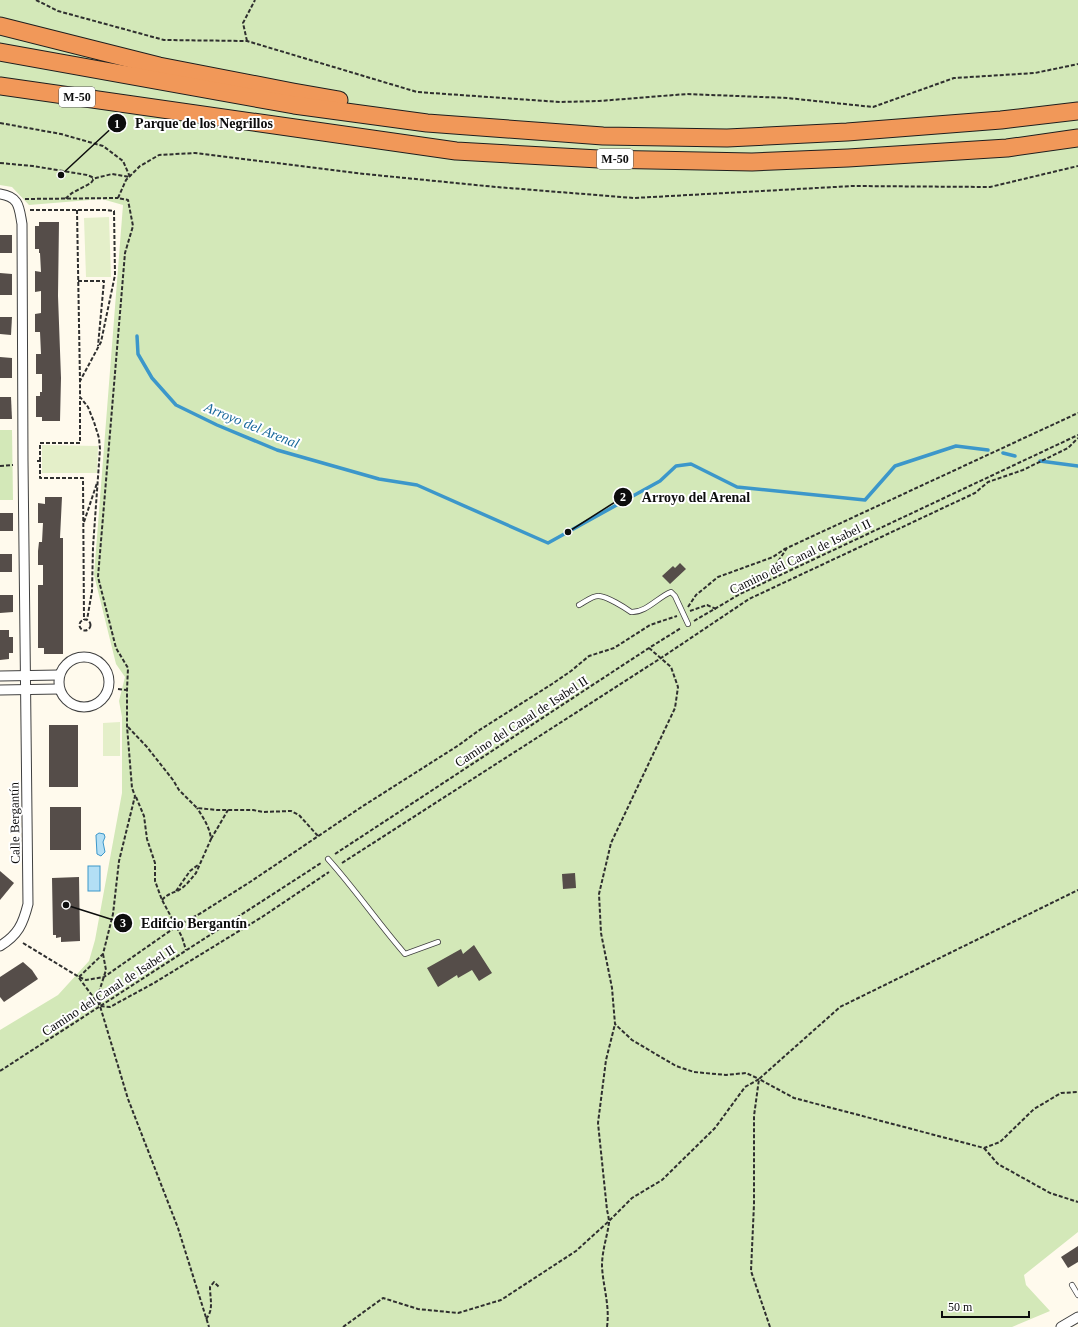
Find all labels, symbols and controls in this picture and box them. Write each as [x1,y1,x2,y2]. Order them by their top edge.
road number: M-50 [59,87,95,107]
callout: Parque de los Negrillos [107,110,281,136]
text: Parque de los Negrillos [135,116,273,131]
text: 1 [114,117,120,131]
road number: M-50 [597,149,633,169]
water label: Arroyo del Arenal [201,399,301,451]
callout: Arroyo del Arenal [613,484,759,510]
text: 2 [620,490,626,504]
text: Arroyo del Arenal [642,490,750,505]
street label: Camino del Canal de Isabel II [727,516,873,597]
street label: Camino del Canal de Isabel II [452,673,591,770]
street label: Calle Bergantín [6,782,23,864]
callout: Edifcio Bergantín [113,910,255,936]
text: 3 [120,916,126,930]
text: Edifcio Bergantín [141,916,247,931]
street label: Camino del Canal de Isabel II [39,942,178,1039]
scale bar [942,1293,1029,1319]
text: 50 m [948,1300,973,1314]

